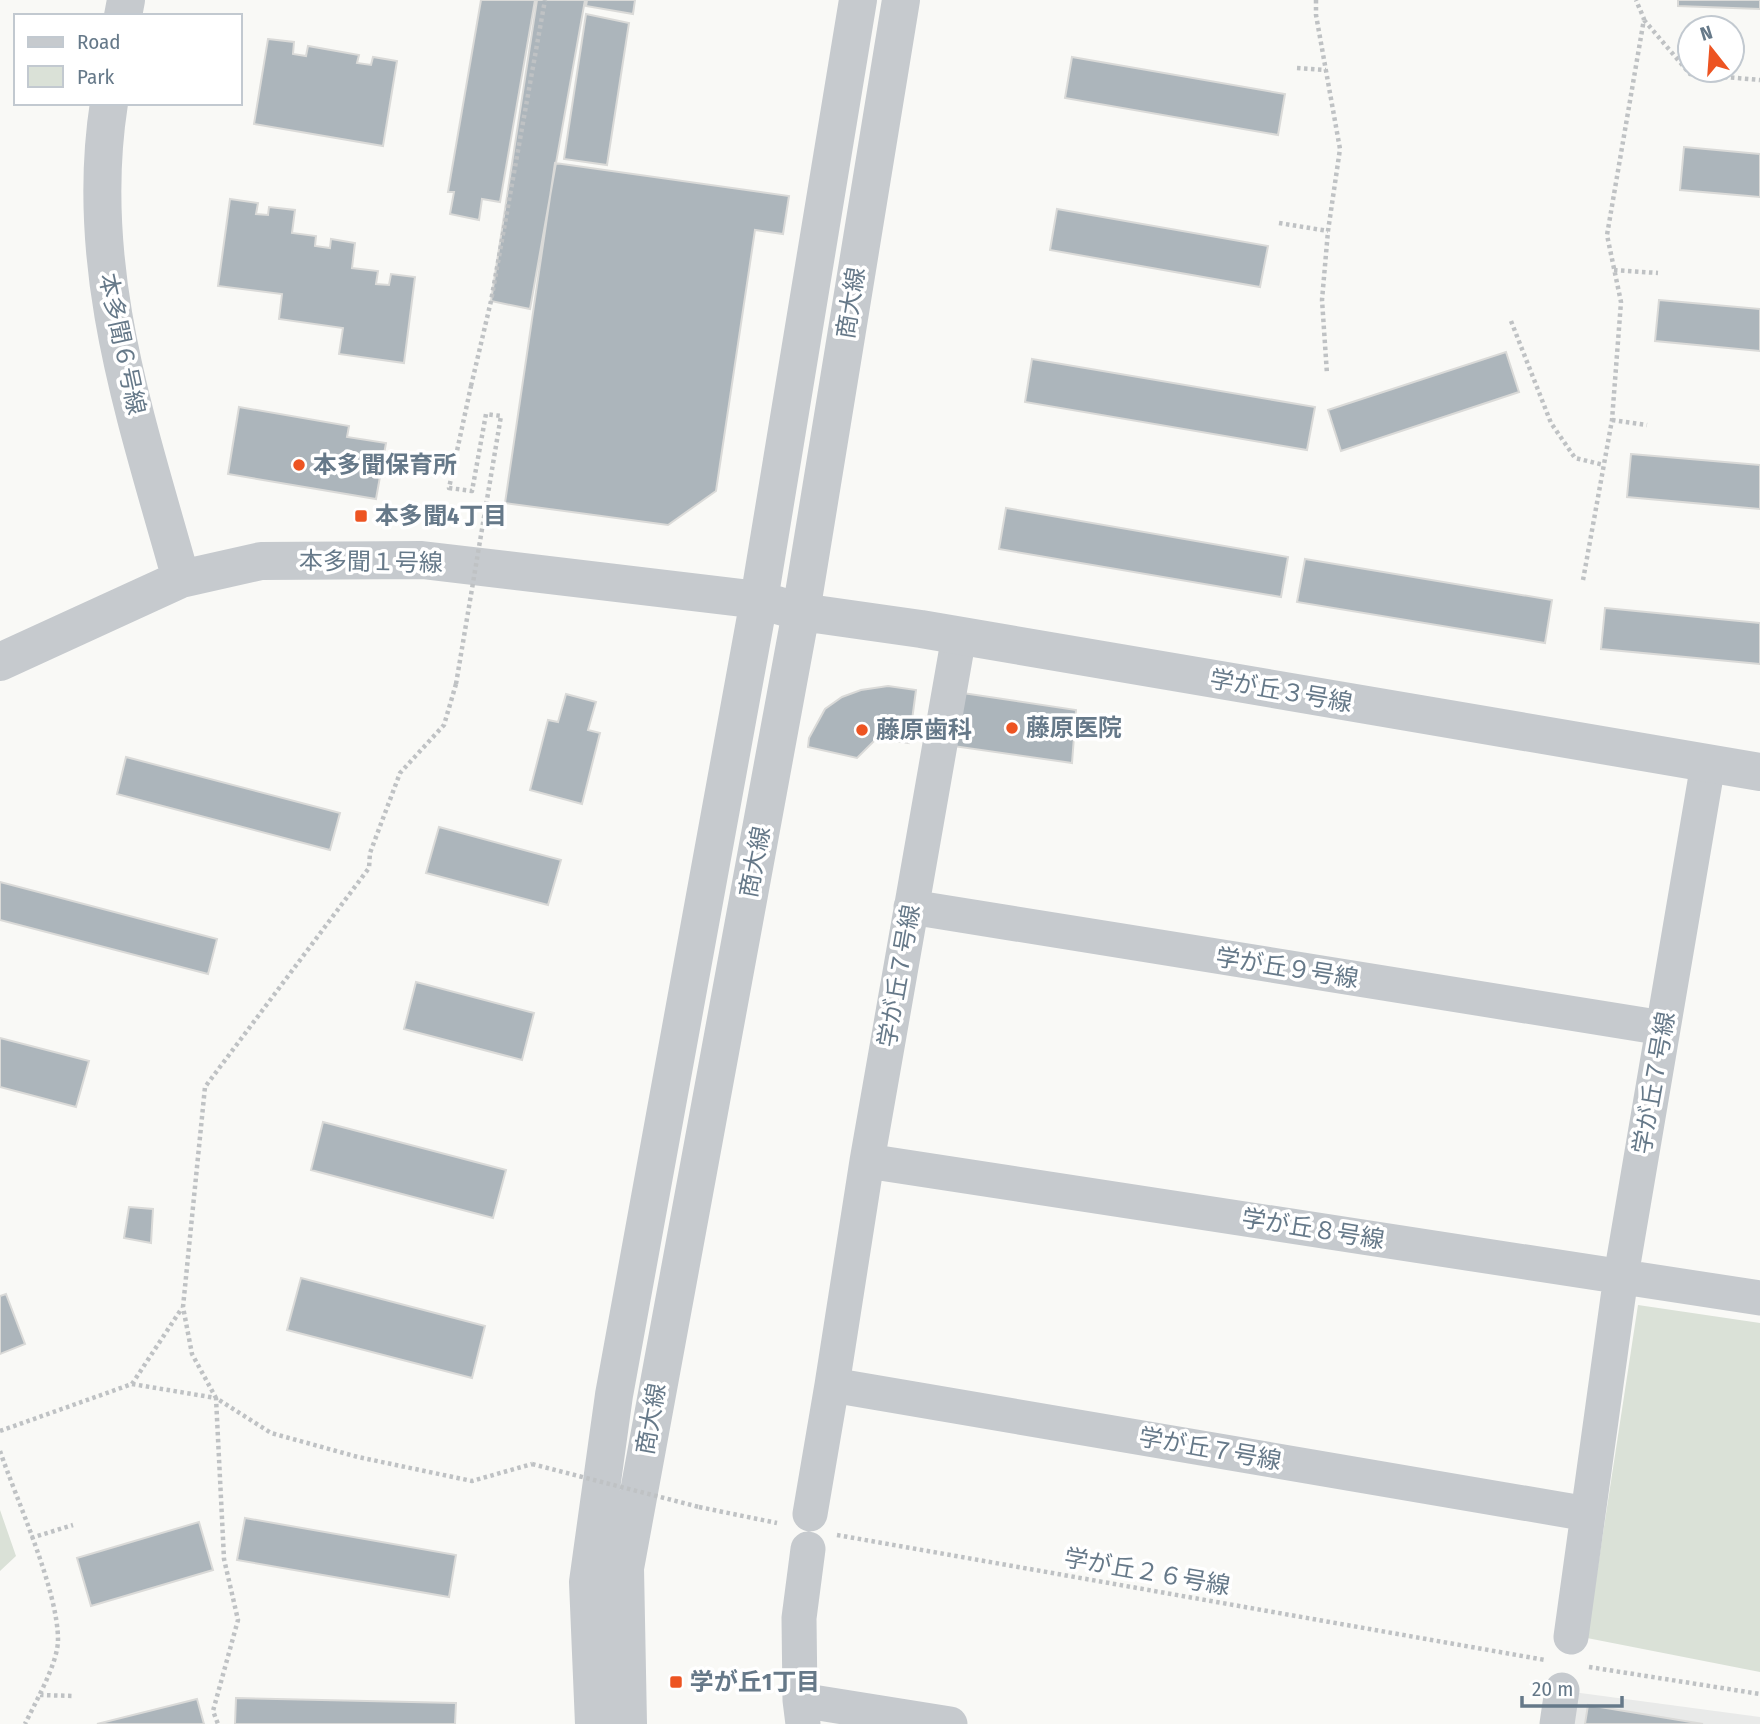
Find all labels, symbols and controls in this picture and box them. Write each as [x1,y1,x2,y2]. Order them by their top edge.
legend [14,14,242,105]
north arrow [1676,14,1746,84]
text: N [1697,21,1715,46]
text: Road [77,29,121,55]
text: Park [77,64,115,90]
street label: 商大線 [832,265,870,341]
street label: 本多聞６号線 [93,271,151,417]
place label: 本多聞保育所 [313,451,457,479]
marker: 本多聞保育所 [291,457,307,473]
place label: 本多聞4丁目 [375,502,507,530]
marker: 本多聞4丁目 [353,508,369,524]
street label: 本多聞１号線 [299,547,443,577]
street label: 学が丘３号線 [1208,665,1354,717]
place label: 藤原医院 [1026,714,1122,742]
place label: 藤原歯科 [876,716,972,744]
marker: 藤原医院 [1004,720,1020,736]
marker: 藤原歯科 [854,722,870,738]
street label: 商大線 [734,824,776,900]
street label: 学が丘７号線 [873,903,925,1049]
street label: 学が丘９号線 [1214,943,1360,993]
street label: 学が丘７号線 [1628,1010,1680,1156]
street label: 学が丘８号線 [1240,1204,1386,1254]
street label: 商大線 [631,1381,671,1457]
street label: 学が丘７号線 [1137,1423,1283,1475]
street label: 学が丘２６号線 [1062,1544,1232,1600]
scale bar [1522,1664,1622,1708]
place label: 学が丘1丁目 [690,1668,820,1696]
marker: 学が丘1丁目 [668,1674,684,1690]
text: 20 m [1532,1676,1573,1702]

